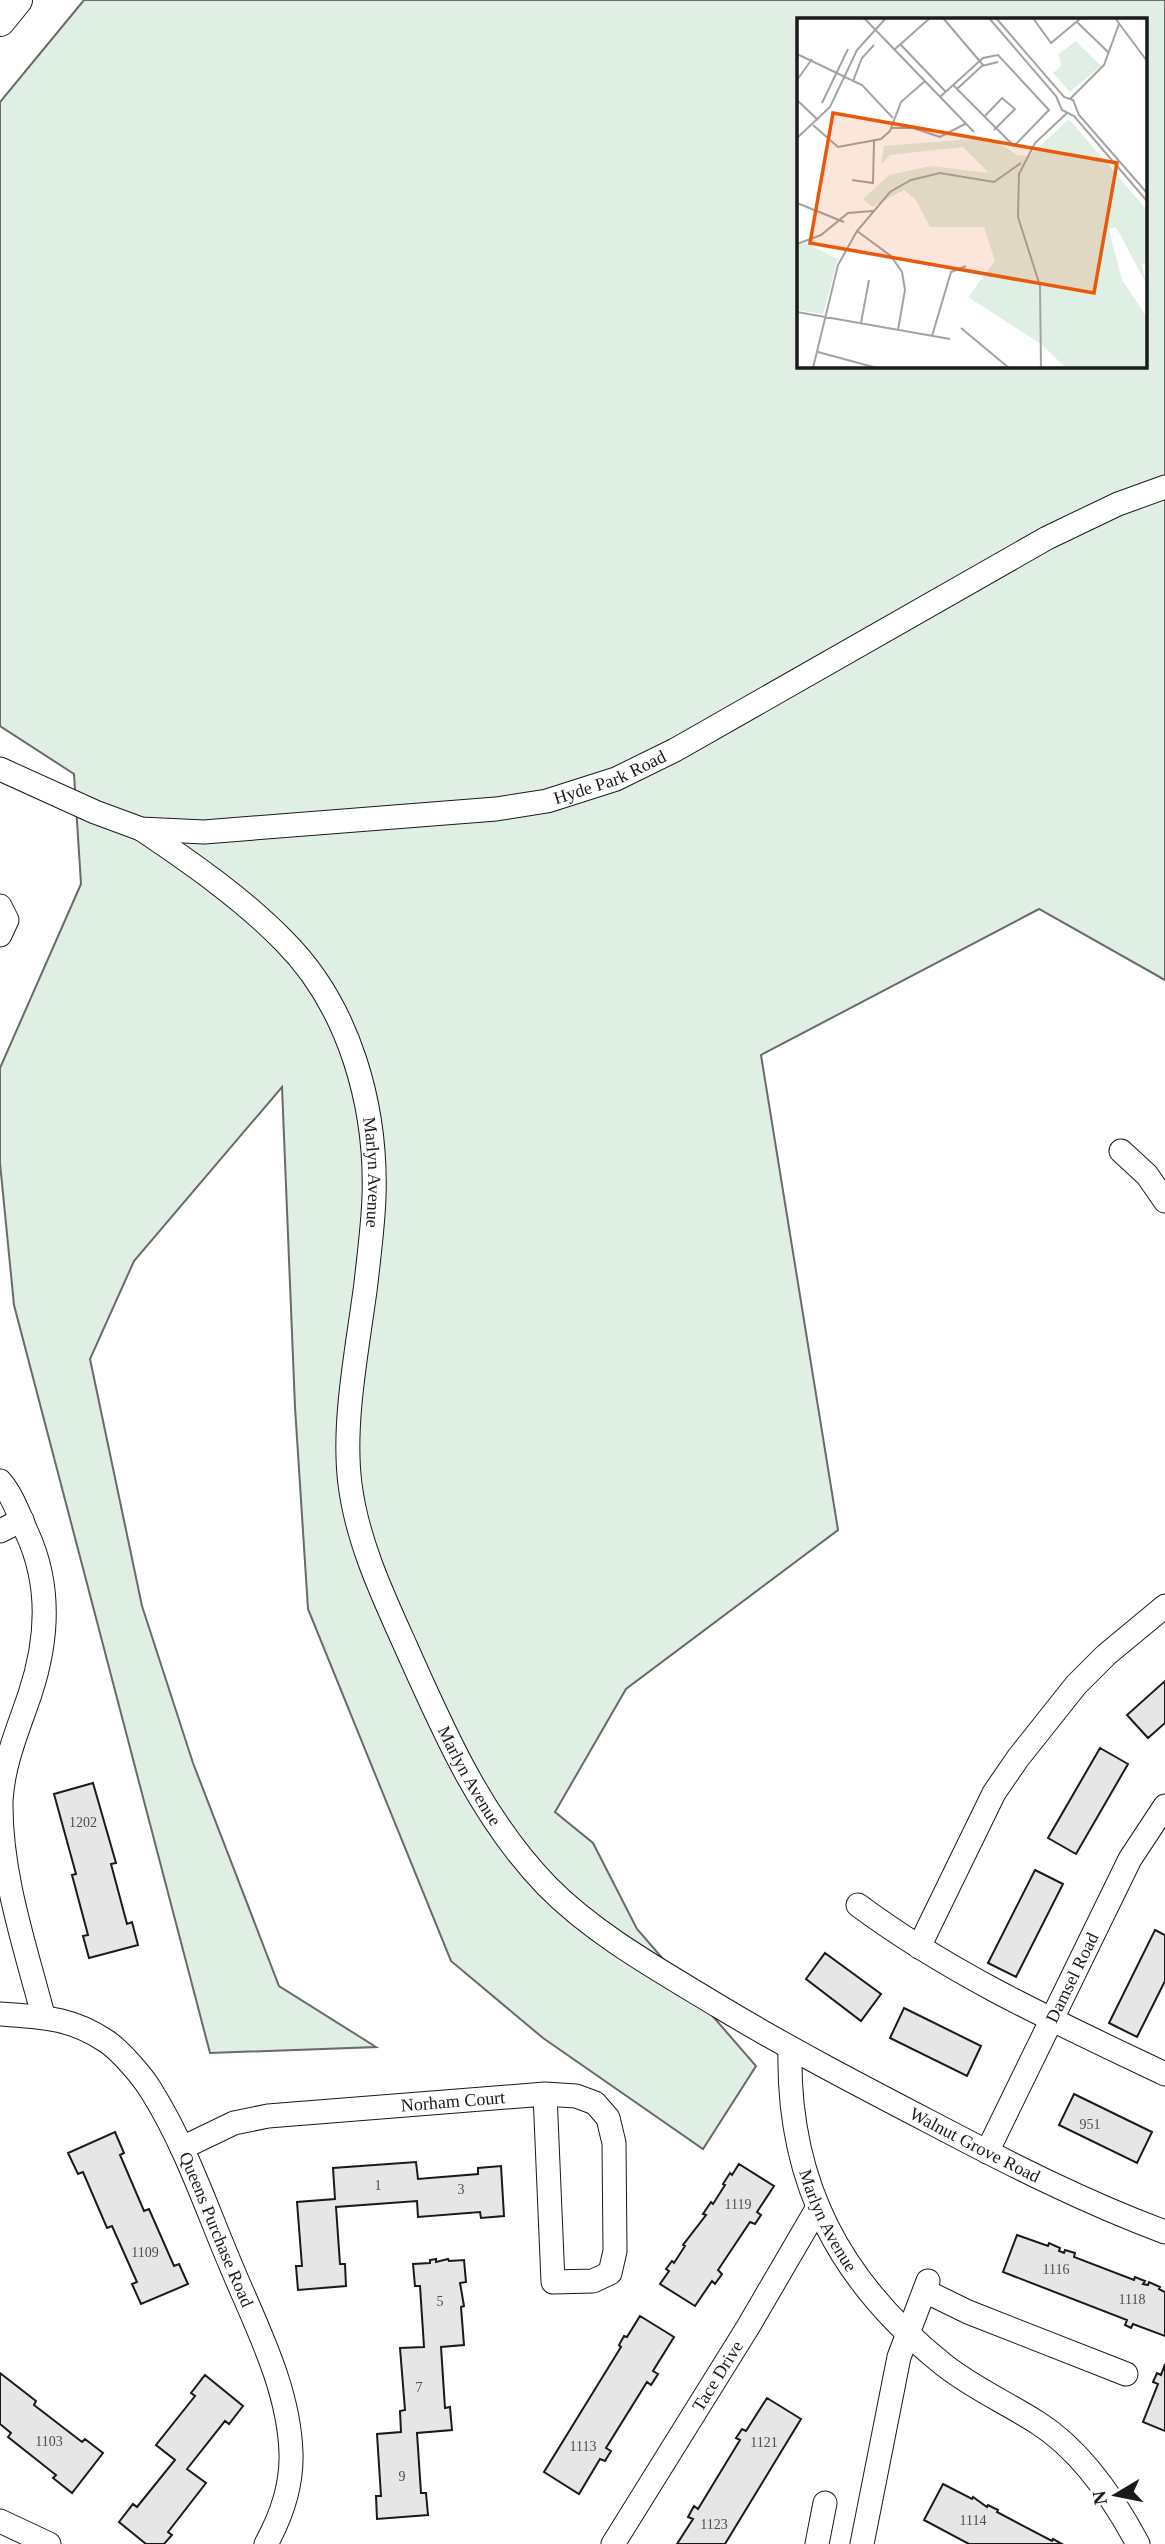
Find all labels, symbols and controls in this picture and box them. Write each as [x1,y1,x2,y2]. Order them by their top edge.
inset map [797,18,1148,368]
street label: Hyde Park Road [551,746,669,808]
street label: Marlyn Avenue [359,1116,384,1229]
street label: Marlyn Avenue [434,1723,505,1830]
house number: 1202 [69,1815,97,1830]
street label: Damsel Road [1042,1929,1102,2026]
street label: Norham Court [400,2087,506,2115]
street label: Walnut Grove Road [906,2103,1043,2187]
house number: 951 [1080,2117,1101,2132]
street label: Queens Purchase Road [175,2149,258,2310]
street label: Marlyn Avenue [795,2167,861,2275]
house number: 1 [375,2178,382,2193]
house number: 3 [458,2182,465,2197]
house number: 1119 [725,2197,751,2212]
house number: 1109 [131,2245,159,2260]
house number: 1116 [1043,2262,1069,2277]
house number: 1118 [1119,2292,1145,2307]
house number: 5 [437,2294,444,2309]
street label: Tace Drive [688,2337,747,2415]
house number: 7 [416,2380,423,2395]
house number: 1103 [35,2434,63,2449]
house number: 1121 [750,2435,778,2450]
house number: 1113 [570,2439,596,2454]
north arrow [1081,2460,1151,2530]
house number: 9 [399,2469,406,2484]
text: N [1088,2489,1111,2506]
house number: 1114 [960,2513,986,2528]
house number: 1123 [700,2517,728,2532]

